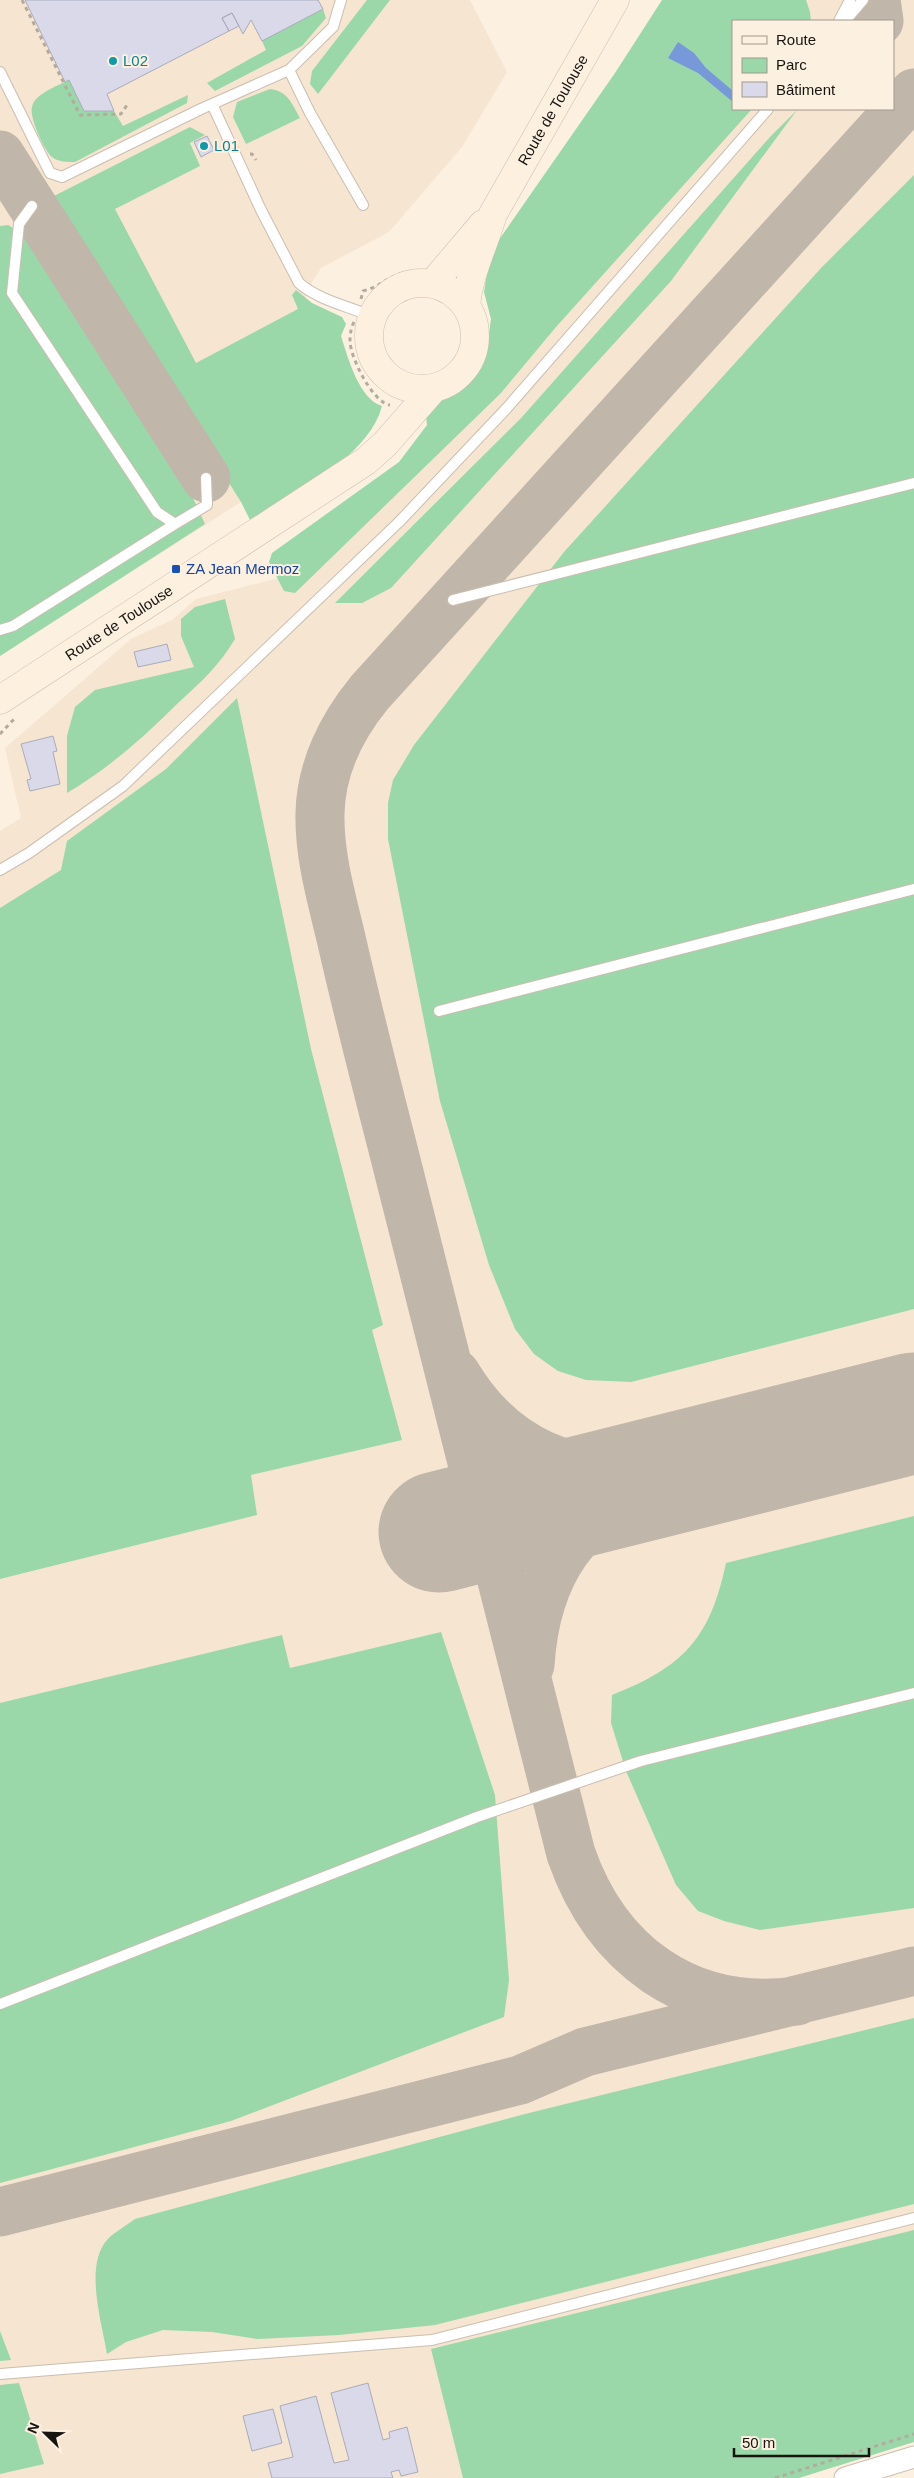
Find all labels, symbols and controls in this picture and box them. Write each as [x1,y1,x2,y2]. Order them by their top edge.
legend [732,20,894,110]
text: Route [776,31,816,48]
street label: Route de Toulouse [514,51,591,168]
place label: L02 [123,52,148,69]
marker: L02 [107,55,119,67]
text: Parc [776,56,807,73]
text: Bâtiment [776,81,836,98]
place label: L01 [214,137,239,154]
marker: L01 [198,140,210,152]
place label: ZA Jean Mermoz [186,560,299,577]
marker: ZA Jean Mermoz [170,563,182,575]
street label: Route de Toulouse [62,581,176,664]
north arrow [20,2408,70,2458]
text: N [24,2420,42,2436]
scale bar [734,2426,869,2458]
text: 50 m [742,2434,775,2451]

